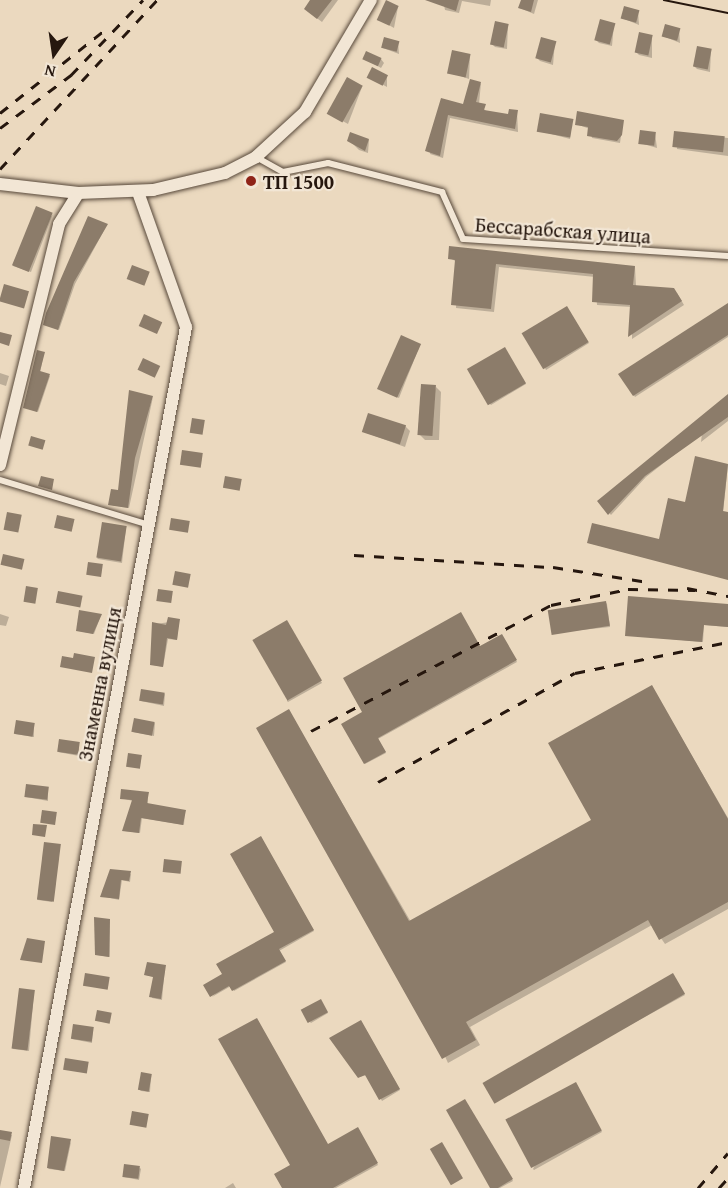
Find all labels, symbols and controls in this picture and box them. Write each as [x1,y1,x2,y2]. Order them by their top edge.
north arrow [24,24,84,84]
text: N [42,59,58,84]
place label: ТП 1500 [263,169,334,193]
marker: ТП 1500 [244,174,258,188]
street label: Бессарабская улица [474,212,652,248]
street label: Знаменна вулиця [72,605,126,763]

